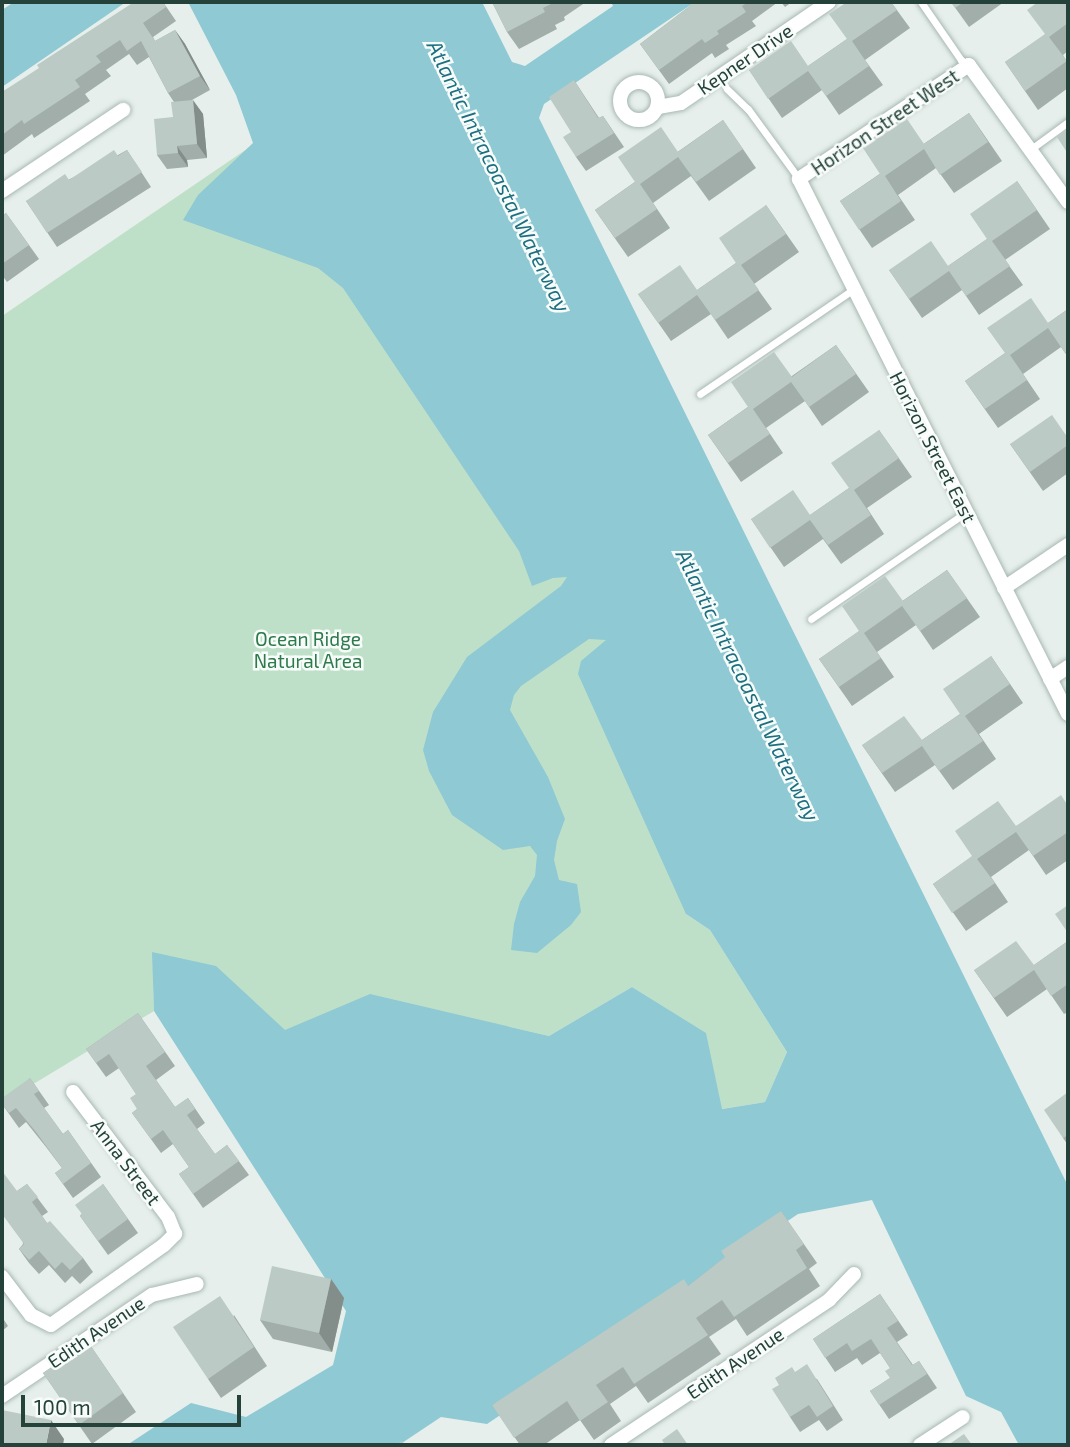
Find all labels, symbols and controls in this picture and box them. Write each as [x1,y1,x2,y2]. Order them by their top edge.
street label: Kepner Drive [693,19,797,99]
water label: Atlantic Intracoastal Waterway [422,36,576,316]
street label: Horizon Street West [807,64,963,180]
street label: Horizon Street East [885,368,981,526]
water label: Atlantic Intracoastal Waterway [671,545,825,825]
park label: Ocean Ridge Natural Area [253,628,363,672]
street label: Anna Street [86,1115,166,1209]
street label: Edith Avenue [43,1291,149,1373]
street label: Edith Avenue [682,1322,788,1404]
scale bar [24,1380,245,1424]
text: 100 m [34,1394,91,1419]

